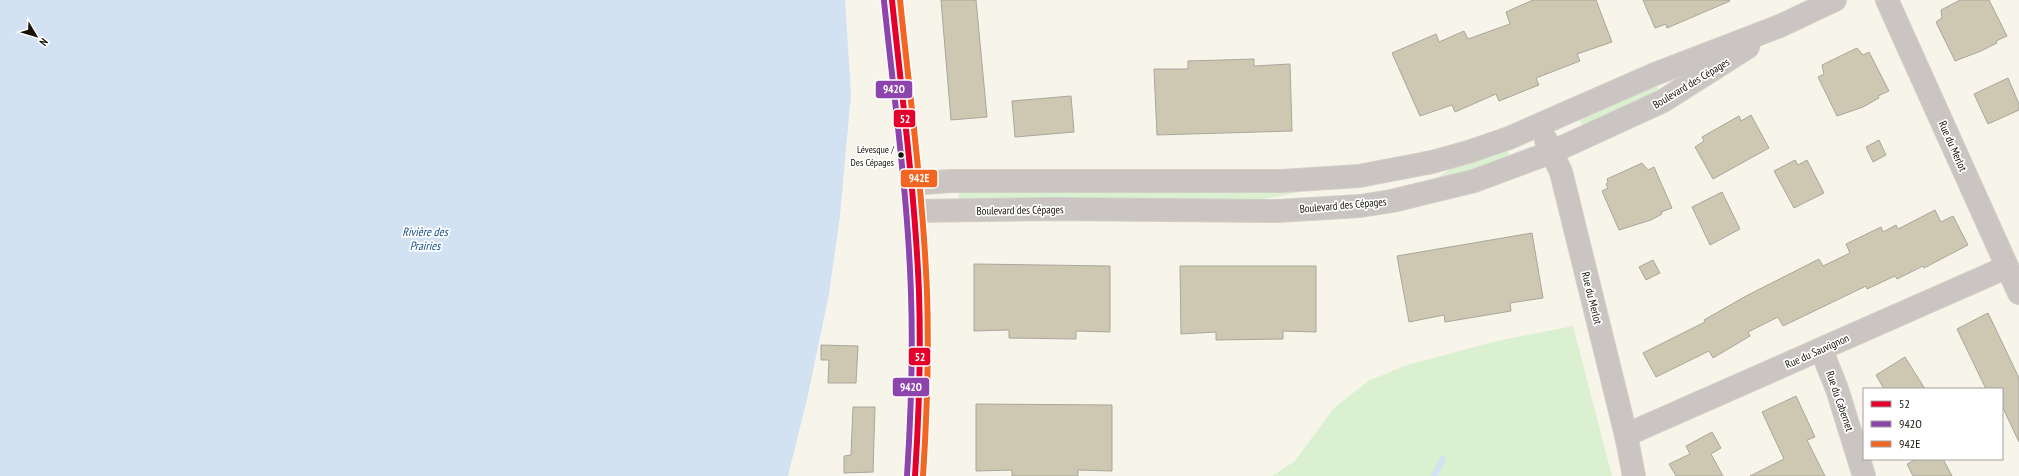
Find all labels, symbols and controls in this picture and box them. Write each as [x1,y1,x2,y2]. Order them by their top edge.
north arrow [16,16,56,56]
text: N [37,36,51,49]
street label: Boulevard des Cépages [1650,54,1732,111]
line badge: 942O [875,80,913,99]
text: 942O [883,82,905,96]
line badge: 52 [893,109,916,128]
text: 52 [900,112,910,126]
street label: Rue du Merlot [1936,119,1970,173]
place label: Lévesque / Des Cépages [851,143,895,169]
marker: Lévesque / Des Cépages [896,150,906,160]
line badge: 942E [900,169,938,188]
text: 942E [909,171,930,185]
street label: Boulevard des Cépages [1299,194,1387,216]
street label: Boulevard des Cépages [976,202,1064,218]
water label: Rivière des Prairies [402,224,450,253]
street label: Rue du Merlot [1579,270,1605,326]
street label: Rue du Sauvignon [1783,331,1851,371]
line badge: 52 [908,347,931,366]
text: 52 [915,350,925,364]
street label: Rue du Cabernet [1823,369,1857,433]
line badge: 942O [892,377,930,397]
text: 942O [900,380,922,394]
legend [1863,388,2003,460]
text: 52 [1899,396,1910,411]
text: 942O [1899,416,1922,431]
text: 942E [1899,436,1920,451]

